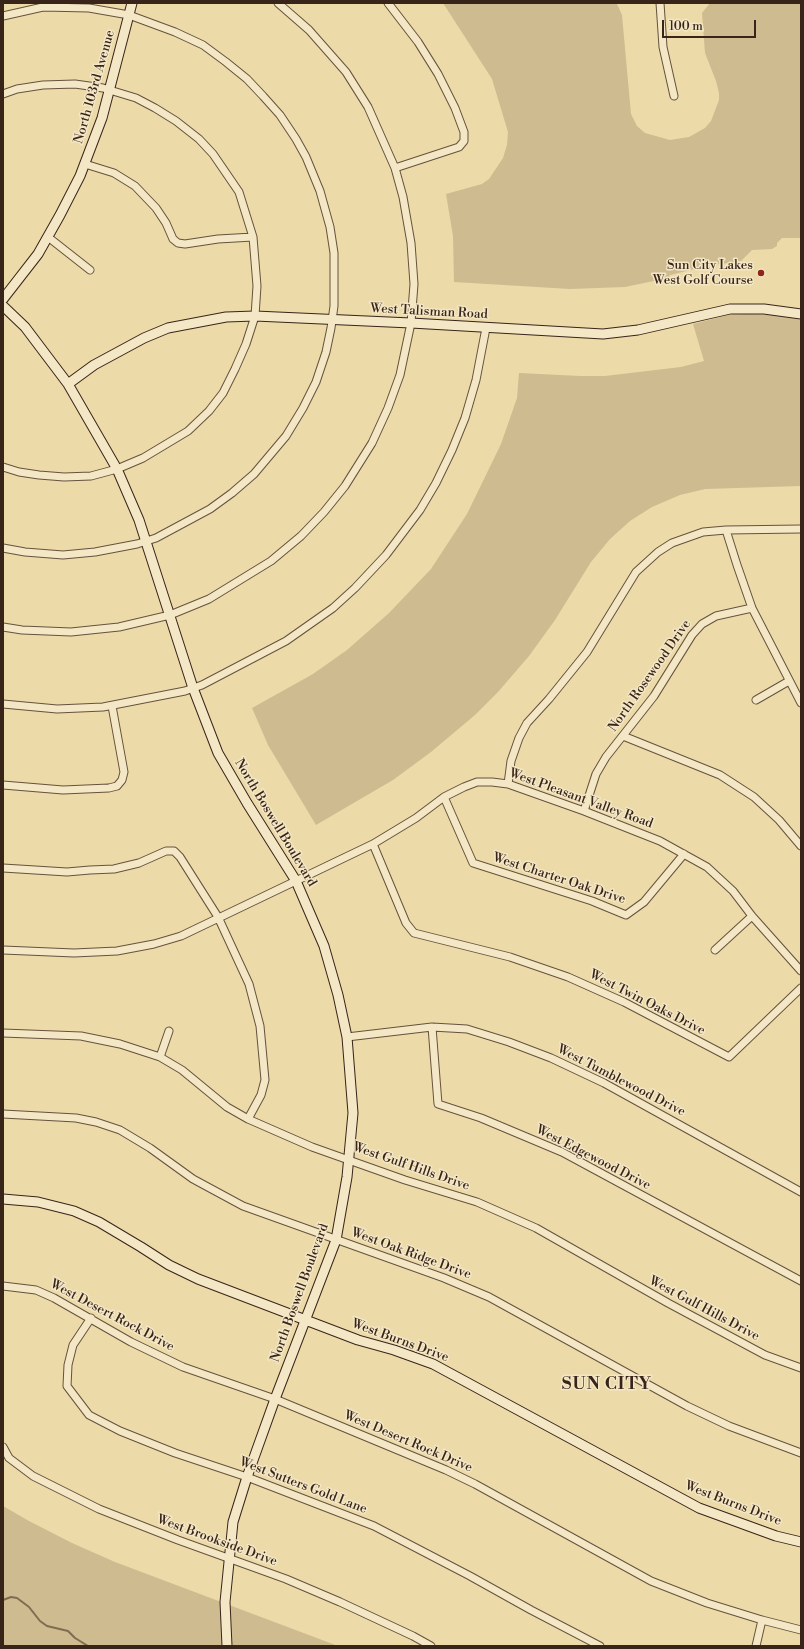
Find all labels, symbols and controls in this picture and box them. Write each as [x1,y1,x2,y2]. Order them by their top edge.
scale bar [664,12,758,38]
text: 100 m [669,19,703,34]
street label: North 103rd Avenue [71,28,119,146]
place label: Sun City Lakes West Golf Course [653,258,753,289]
marker: Sun City Lakes West Golf Course [756,268,766,278]
street label: West Talisman Road [370,301,488,323]
street label: North Rosewood Drive [605,617,695,735]
street label: North Boswell Boulevard [231,756,319,890]
street label: West Pleasant Valley Road [507,766,655,832]
street label: West Charter Oak Drive [491,850,627,908]
street label: West Twin Oaks Drive [587,967,707,1039]
street label: West Tumblewood Drive [554,1042,688,1120]
street label: West Edgewood Drive [533,1122,653,1194]
street label: West Gulf Hills Drive [350,1140,472,1194]
street label: North Boswell Boulevard [268,1222,332,1364]
street label: West Oak Ridge Drive [349,1225,473,1283]
street label: West Gulf Hills Drive [646,1273,762,1345]
street label: West Desert Rock Drive [47,1277,177,1355]
street label: West Burns Drive [349,1316,451,1366]
district label: SUN CITY [562,1375,652,1395]
street label: West Desert Rock Drive [341,1408,475,1476]
street label: West Sutters Gold Lane [237,1454,369,1518]
street label: West Burns Drive [683,1478,783,1530]
street label: West Brookside Drive [155,1512,279,1570]

